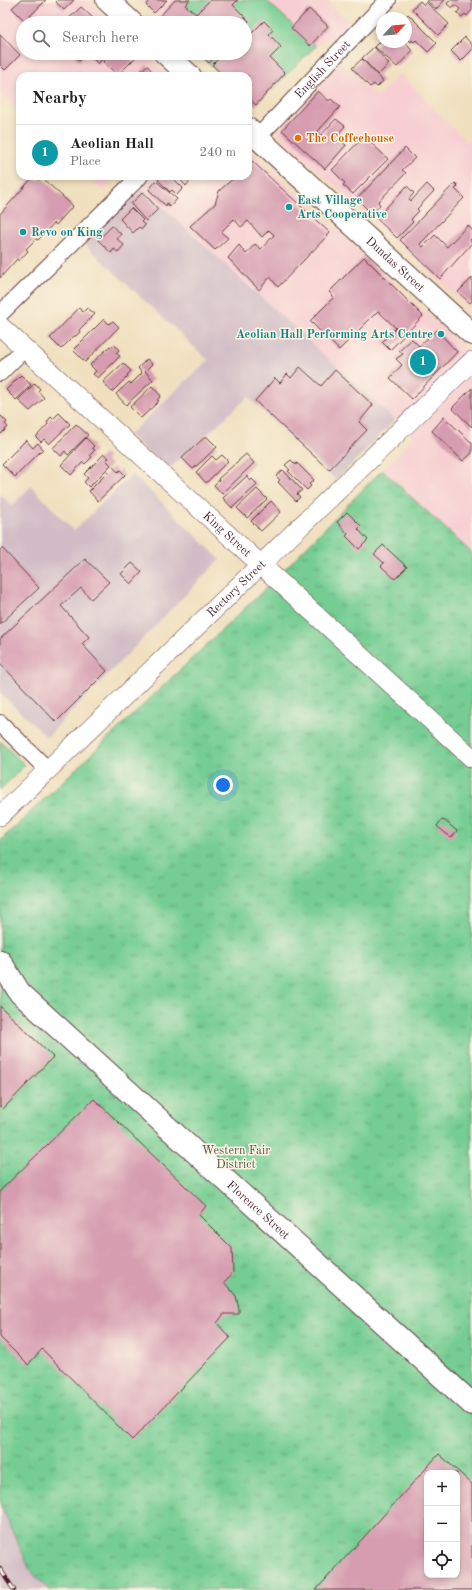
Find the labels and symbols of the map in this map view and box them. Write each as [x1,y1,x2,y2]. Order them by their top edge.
north arrow [376,12,412,48]
street label: English Street [293,39,353,101]
marker: The Coffeehouse [293,133,303,143]
place label: The Coffeehouse [306,133,395,145]
place label: East Village Arts Cooperative [297,195,387,221]
marker: East Village Arts Cooperative [284,202,294,212]
marker: Revo on King [18,227,28,237]
place label: Revo on King [31,227,103,239]
street label: Dundas Street [363,235,427,294]
place label: Aeolian Hall Performing Arts Centre [236,329,433,341]
marker: Aeolian Hall Performing Arts Centre [436,329,446,339]
pin: 1 [410,347,436,377]
street label: King Street [200,510,253,560]
street label: Rectory Street [205,558,268,620]
your location [213,775,233,795]
park label: Western Fair District [202,1145,270,1171]
street label: Florence Street [224,1179,291,1242]

